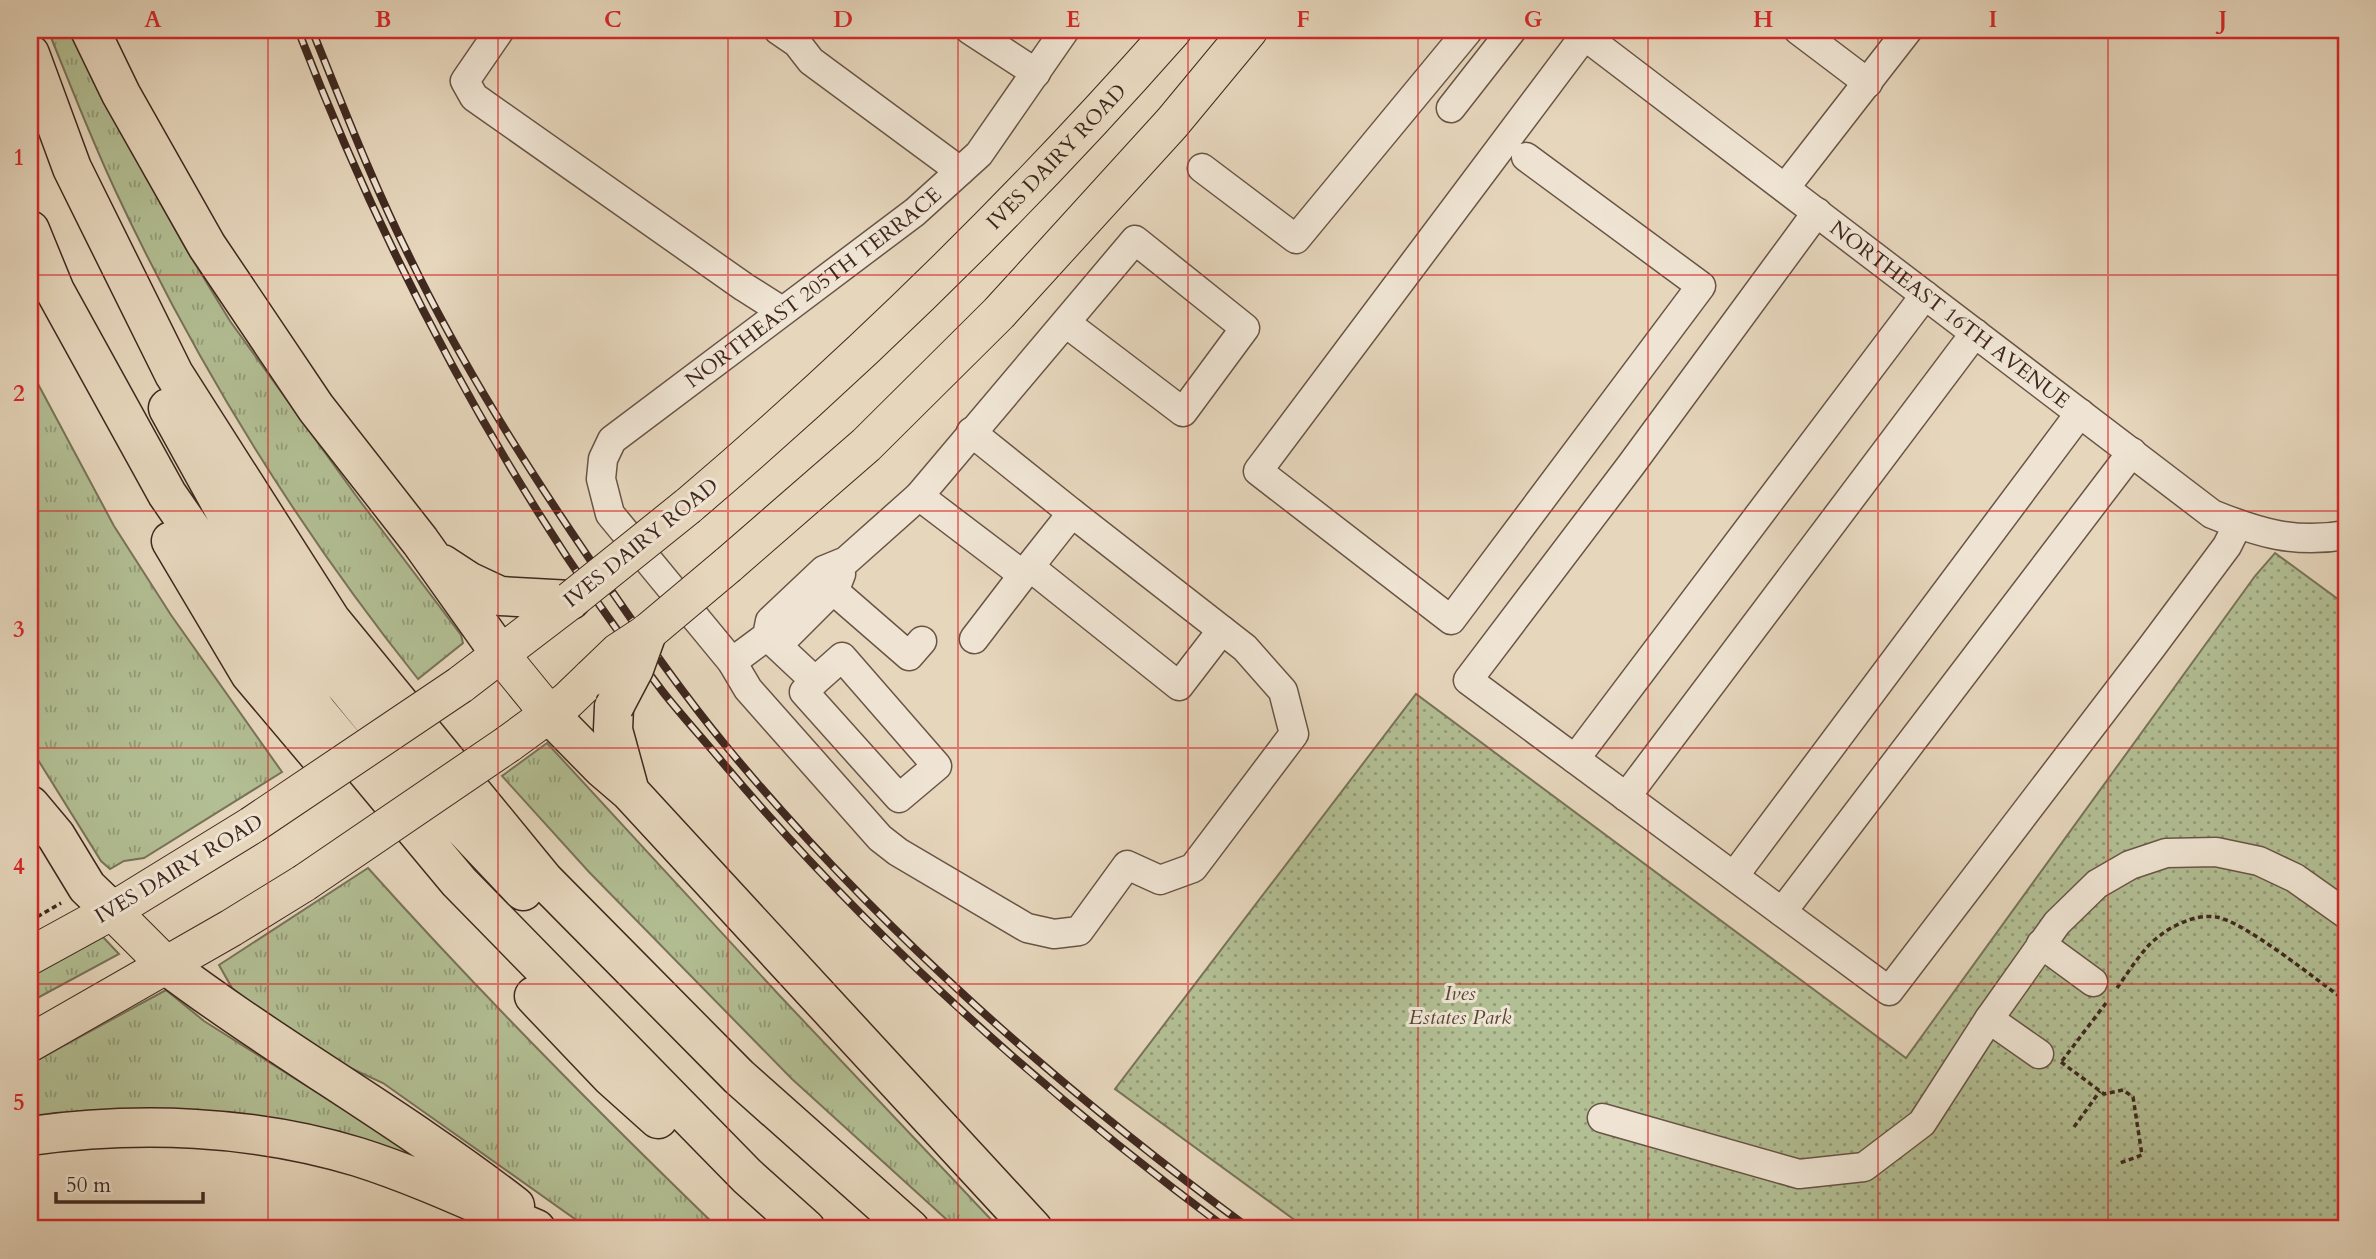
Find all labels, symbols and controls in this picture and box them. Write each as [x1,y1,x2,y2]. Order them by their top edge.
text: A [144,4,162,35]
text: B [375,4,391,35]
text: C [604,4,622,35]
text: D [833,4,853,35]
text: E [1066,4,1080,35]
text: F [1296,4,1310,35]
text: G [1524,4,1543,35]
text: H [1753,4,1773,35]
text: I [1989,4,1997,35]
text: J [2216,4,2227,35]
street label: IVES DAIRY ROAD [980,77,1133,236]
text: 1 [13,142,25,173]
street label: NORTHEAST 205TH TERRACE [679,180,948,395]
street label: NORTHEAST 16TH AVENUE [1824,213,2076,415]
text: 2 [13,378,25,409]
street label: IVES DAIRY ROAD [557,471,725,615]
text: 3 [13,614,25,645]
street label: IVES DAIRY ROAD [89,807,269,931]
text: 4 [13,851,25,882]
park label: Ives Estates Park [1409,979,1512,1032]
text: 5 [13,1087,25,1118]
scale bar [56,1161,203,1205]
text: 50 m [66,1171,111,1200]

